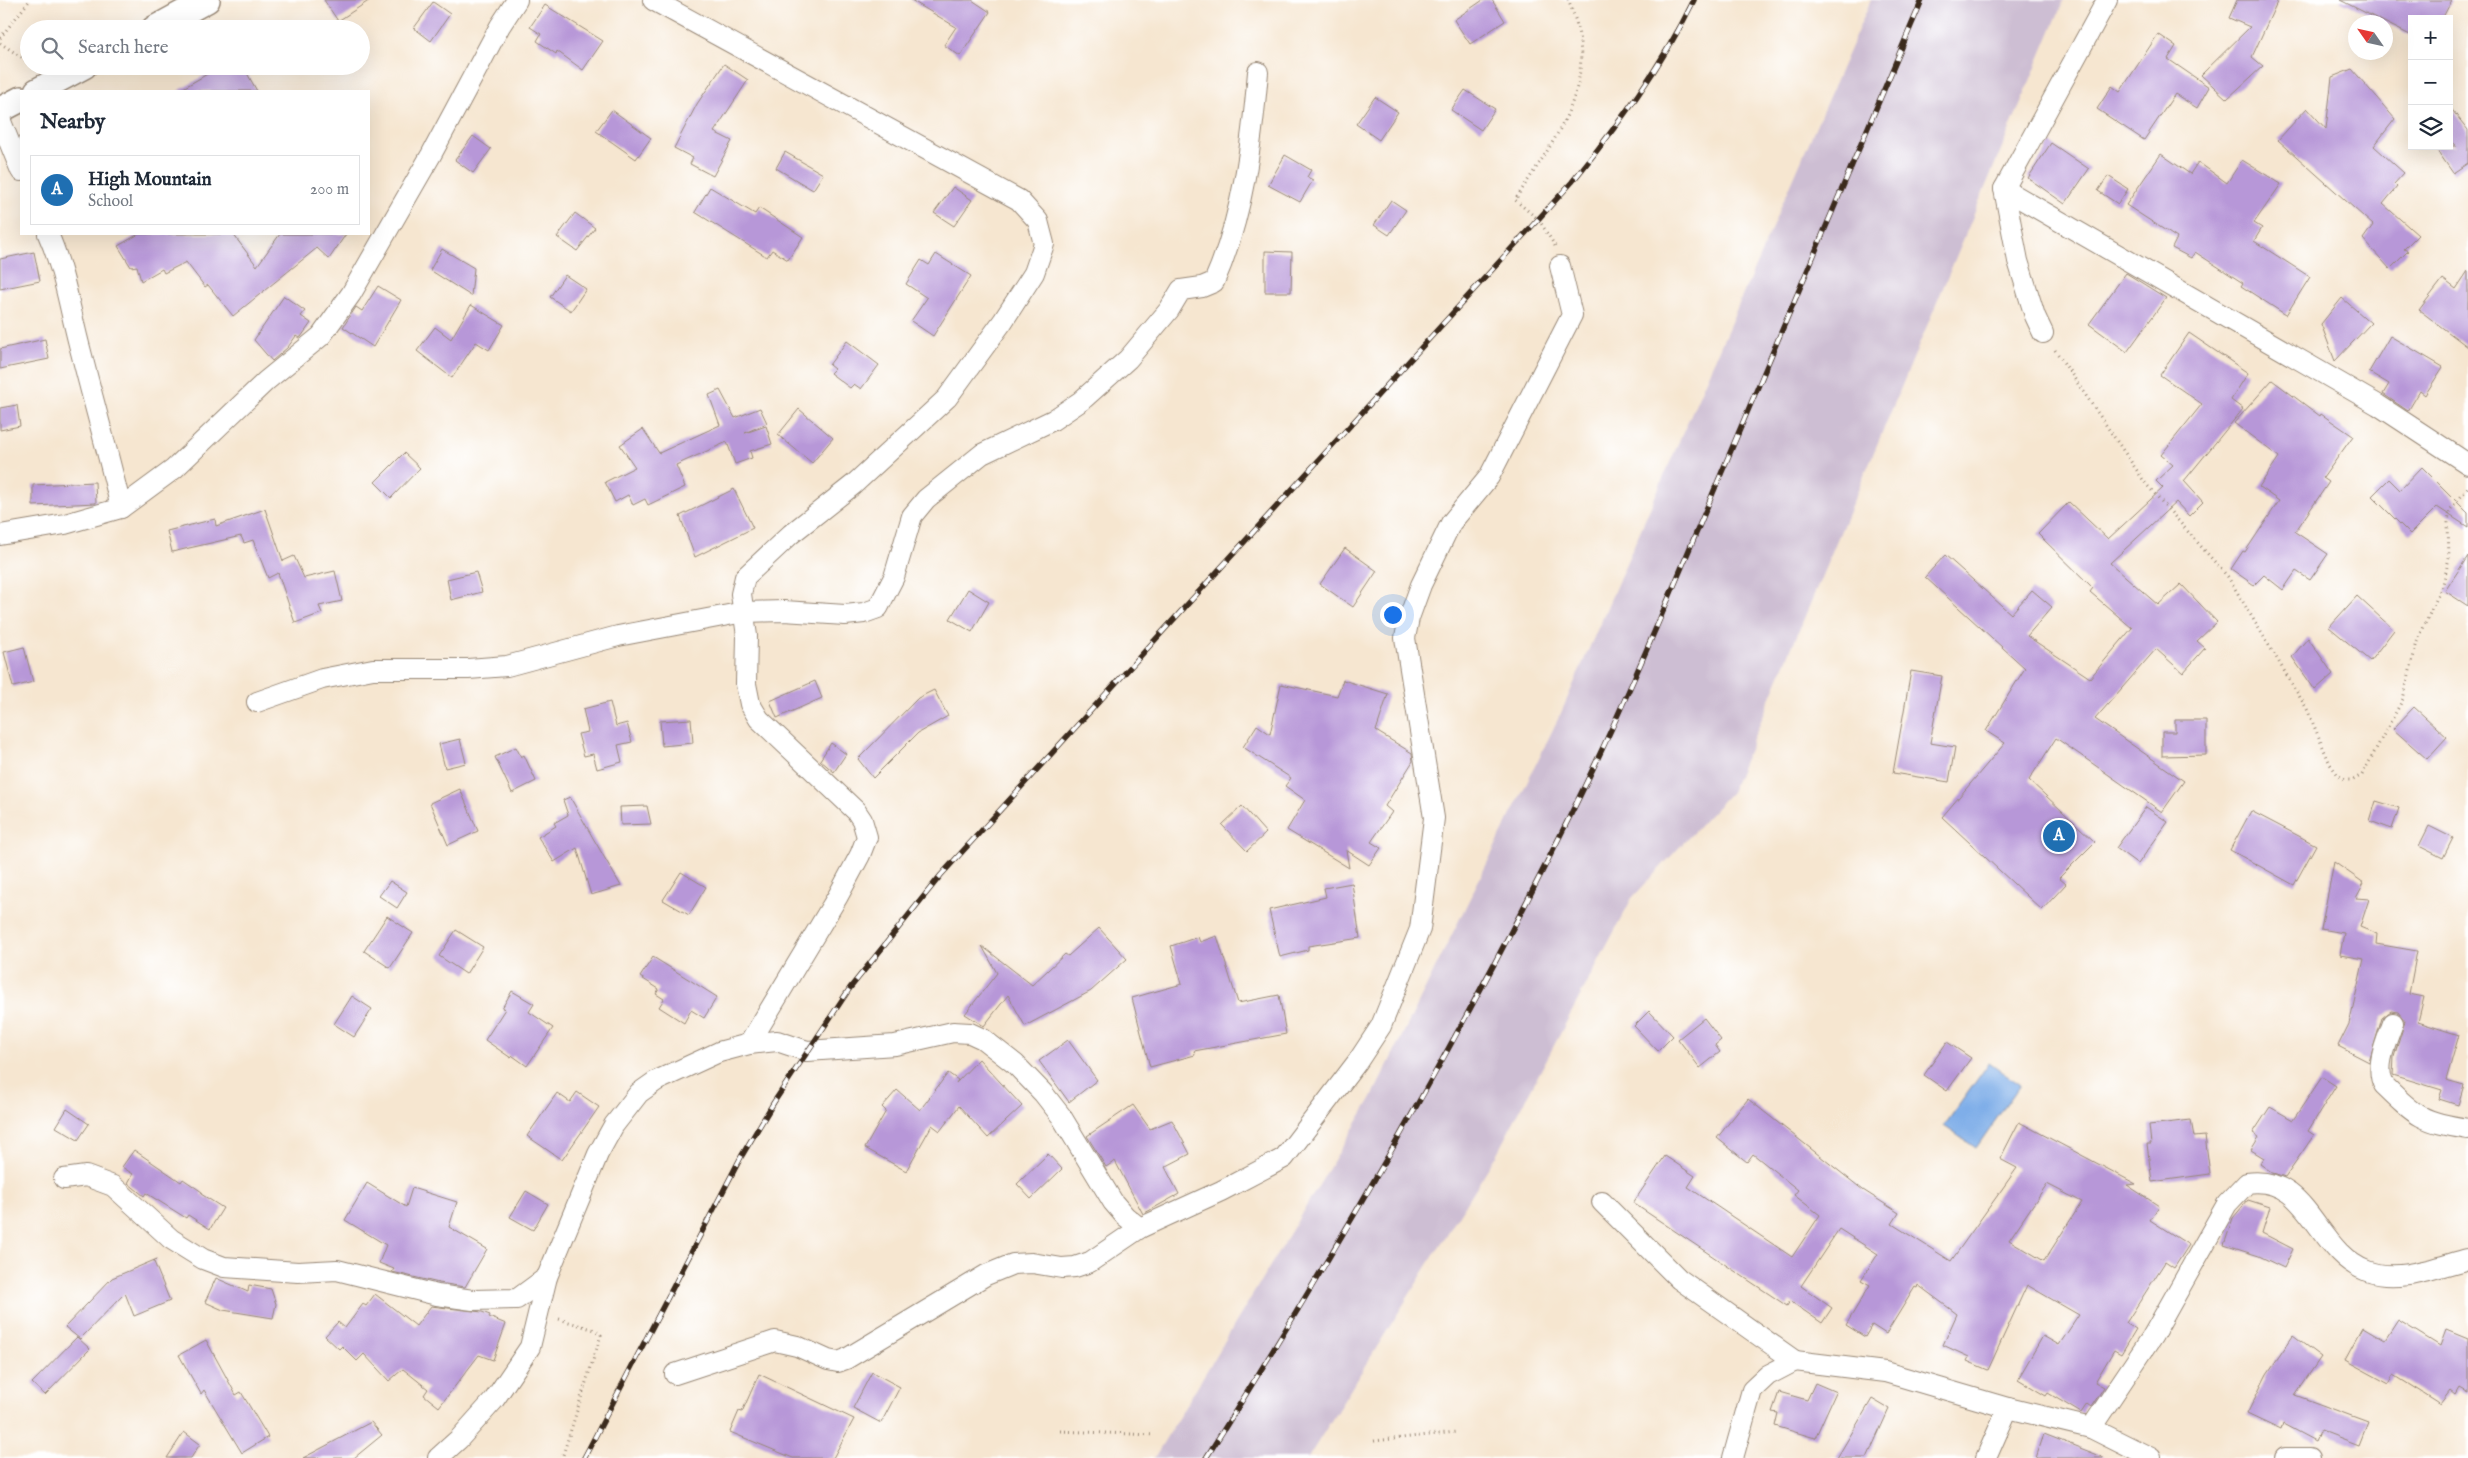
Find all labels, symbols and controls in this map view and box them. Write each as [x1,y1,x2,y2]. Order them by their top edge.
north arrow [2348,15,2393,60]
map controls [2408,15,2453,150]
button: + [2408,15,2453,60]
search box [20,20,370,75]
icon: search [38,34,66,62]
text: Search here [78,36,169,60]
button: − [2408,60,2453,105]
button: layers [2408,105,2453,150]
text: Nearby [40,109,105,136]
text: High Mountain [88,168,212,192]
text: A [52,180,62,200]
text: 200 m [310,180,349,200]
text: School [88,192,133,212]
your location [1380,602,1406,628]
pin: A [2043,817,2075,855]

